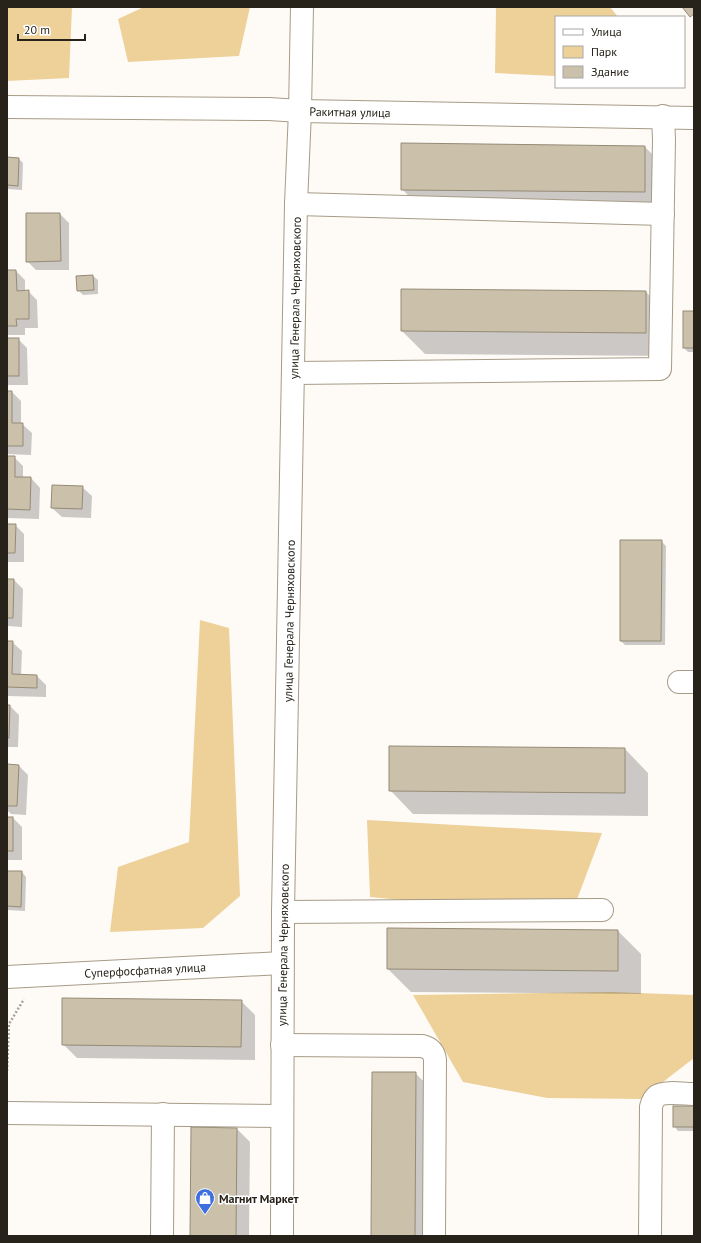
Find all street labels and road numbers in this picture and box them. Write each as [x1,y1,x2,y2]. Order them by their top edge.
street label: Ракитная улица [309,104,391,120]
street label: улица Генерала Черняховского [286,217,304,379]
street label: улица Генерала Черняховского [280,540,298,702]
street label: улица Генерала Черняховского [274,864,292,1026]
street label: Суперфосфатная улица [84,959,206,981]

